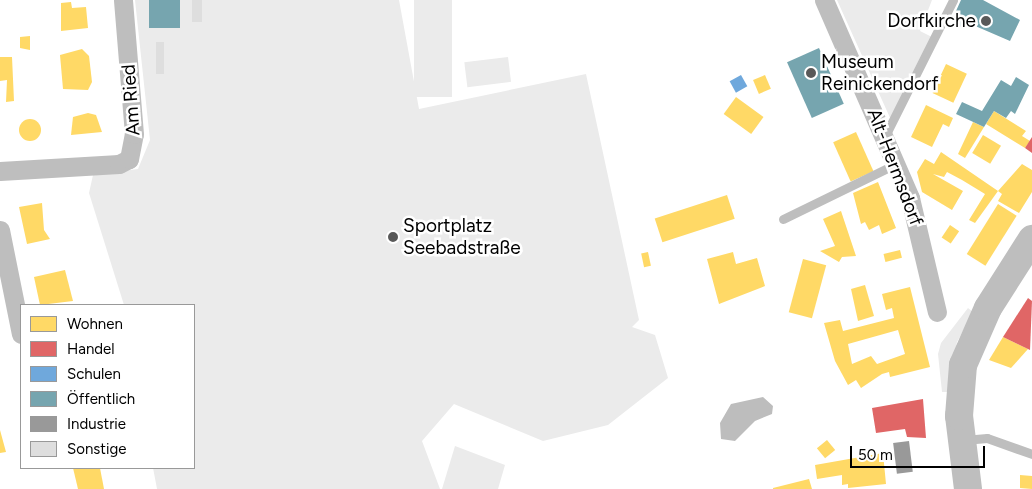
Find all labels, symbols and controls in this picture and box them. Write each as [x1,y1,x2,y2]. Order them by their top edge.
place label: Dorfkirche [887,10,976,32]
marker: Dorfkirche [980,15,992,27]
place label: Museum Reinickendorf [821,51,939,95]
street label: Am Ried [117,64,145,136]
marker: Museum Reinickendorf [805,67,817,79]
street label: Alt-Hermsdorf [862,105,928,229]
place label: Sportplatz Seebadstraße [403,215,521,259]
marker: Sportplatz Seebadstraße [387,231,399,243]
legend [20,304,195,469]
text: Wohnen [67,315,123,333]
text: Handel [67,340,115,358]
text: Schulen [67,365,121,383]
text: Öffentlich [67,390,135,408]
text: Industrie [67,415,126,433]
scale bar [852,436,987,468]
text: Sonstige [67,440,126,458]
text: 50 m [858,446,893,464]

